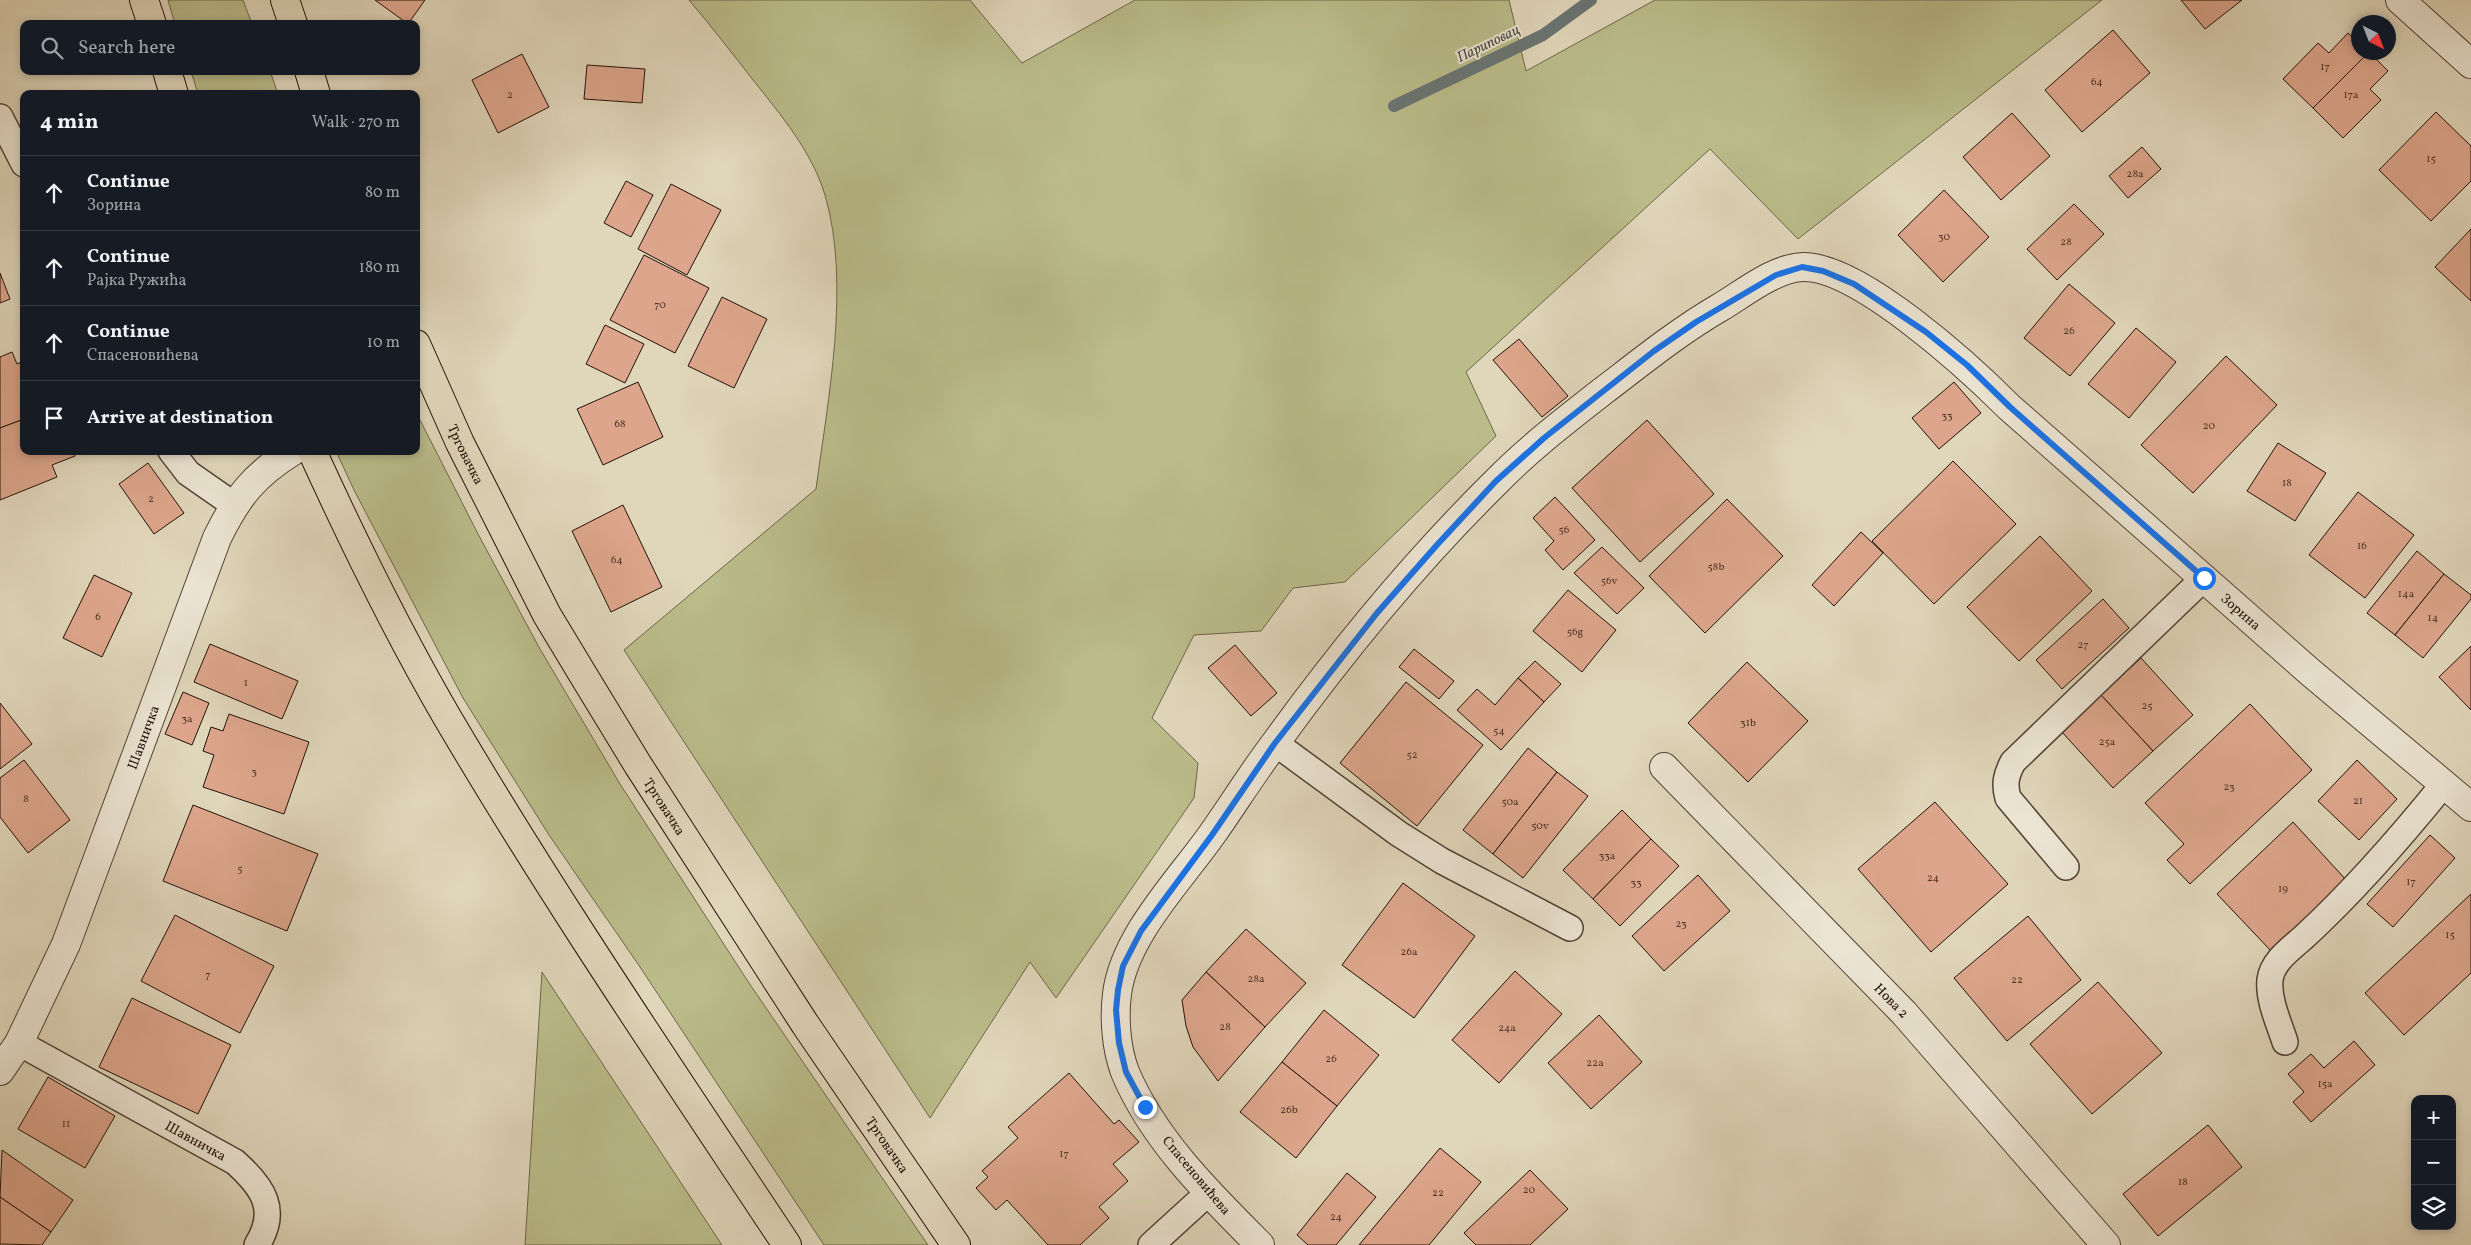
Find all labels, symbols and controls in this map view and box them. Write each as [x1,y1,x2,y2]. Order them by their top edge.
north arrow [2351,15,2396,60]
search box [20,20,420,75]
water label: Париповац [1454,20,1524,69]
icon: search [38,34,66,62]
text: Search here [78,35,175,61]
house number: 17 [2320,60,2330,75]
house number: 64 [2091,75,2103,90]
house number: 2 [507,88,513,103]
house number: 17a [2343,88,2359,103]
text: 4 min [40,108,99,137]
text: Walk · 270 m [312,112,400,134]
house number: 15 [2426,152,2436,167]
house number: 28a [2127,167,2144,182]
text: Continue [87,169,170,195]
icon: ahead [40,179,68,207]
text: 80 m [365,182,400,204]
text: Зорина [87,195,141,217]
house number: 30 [1938,230,1950,245]
house number: 28 [2060,235,2072,250]
text: Continue [87,244,170,270]
icon: ahead [40,254,68,282]
text: 180 m [359,257,400,279]
text: Рајка Ружића [87,270,186,292]
house number: 70 [654,298,666,313]
text: Continue [87,319,170,345]
house number: 26 [2063,324,2075,339]
icon: ahead [40,329,68,357]
text: 10 m [367,332,400,354]
text: Спасеновићева [87,345,199,367]
icon: arrive [40,404,68,432]
text: Arrive at destination [87,405,273,431]
house number: 33 [1941,409,1953,424]
house number: 68 [614,417,626,432]
house number: 20 [2203,419,2216,434]
street label: Трговачка [442,422,487,488]
house number: 18 [2282,476,2292,491]
house number: 2 [148,492,154,507]
house number: 56 [1559,523,1570,538]
house number: 16 [2357,539,2367,554]
house number: 64 [611,553,623,568]
house number: 58b [1708,560,1724,575]
route start [2193,567,2216,590]
house number: 56v [1601,574,1618,589]
house number: 14a [2398,587,2415,602]
street label: Зорина [2216,590,2264,635]
house number: 6 [95,610,101,625]
house number: 14 [2428,611,2439,626]
house number: 56g [1567,625,1584,640]
house number: 27 [2078,638,2088,653]
house number: 1 [244,676,248,691]
house number: 25 [2141,699,2153,714]
street label: Шавничка [124,703,165,773]
house number: 3a [181,712,193,727]
house number: 31b [1740,716,1756,731]
house number: 54 [1493,724,1505,739]
house number: 25a [2099,735,2116,750]
house number: 52 [1406,748,1418,763]
house number: 3 [251,765,257,780]
street label: Трговачка [638,775,689,840]
house number: 23 [2223,780,2235,795]
house number: 8 [23,792,29,807]
house number: 21 [2353,794,2363,809]
house number: 50a [1501,795,1519,810]
house number: 50v [1531,819,1549,834]
house number: 33a [1599,849,1616,864]
house number: 5 [237,862,243,877]
house number: 24 [1927,871,1939,886]
house number: 17 [2406,875,2416,890]
house number: 33 [1630,876,1642,891]
house number: 19 [2278,882,2288,897]
house number: 23 [1675,917,1687,932]
house number: 15 [2445,928,2455,943]
house number: 26a [1401,945,1418,960]
house number: 7 [205,968,211,983]
house number: 28a [1248,972,1265,987]
house number: 22 [2011,973,2023,988]
street label: Нова 2 [1869,980,1912,1023]
house number: 28 [1219,1020,1231,1035]
house number: 24a [1498,1021,1516,1036]
house number: 26 [1325,1052,1337,1067]
house number: 22a [1586,1056,1604,1071]
house number: 15a [2317,1077,2333,1092]
map controls [2411,1095,2456,1230]
button: + [2411,1095,2456,1140]
route end [1134,1096,1157,1119]
house number: 26b [1280,1103,1298,1118]
street label: Трговачка [860,1114,912,1178]
house number: 11 [62,1117,70,1132]
street label: Шавничка [161,1117,229,1166]
street label: Спасеновићева [1157,1132,1235,1220]
button: − [2411,1140,2456,1185]
house number: 17 [1059,1147,1069,1162]
house number: 18 [2178,1175,2188,1190]
house number: 20 [1523,1183,1536,1198]
button: layers [2411,1185,2456,1230]
house number: 22 [1432,1186,1444,1201]
house number: 24 [1330,1210,1342,1225]

